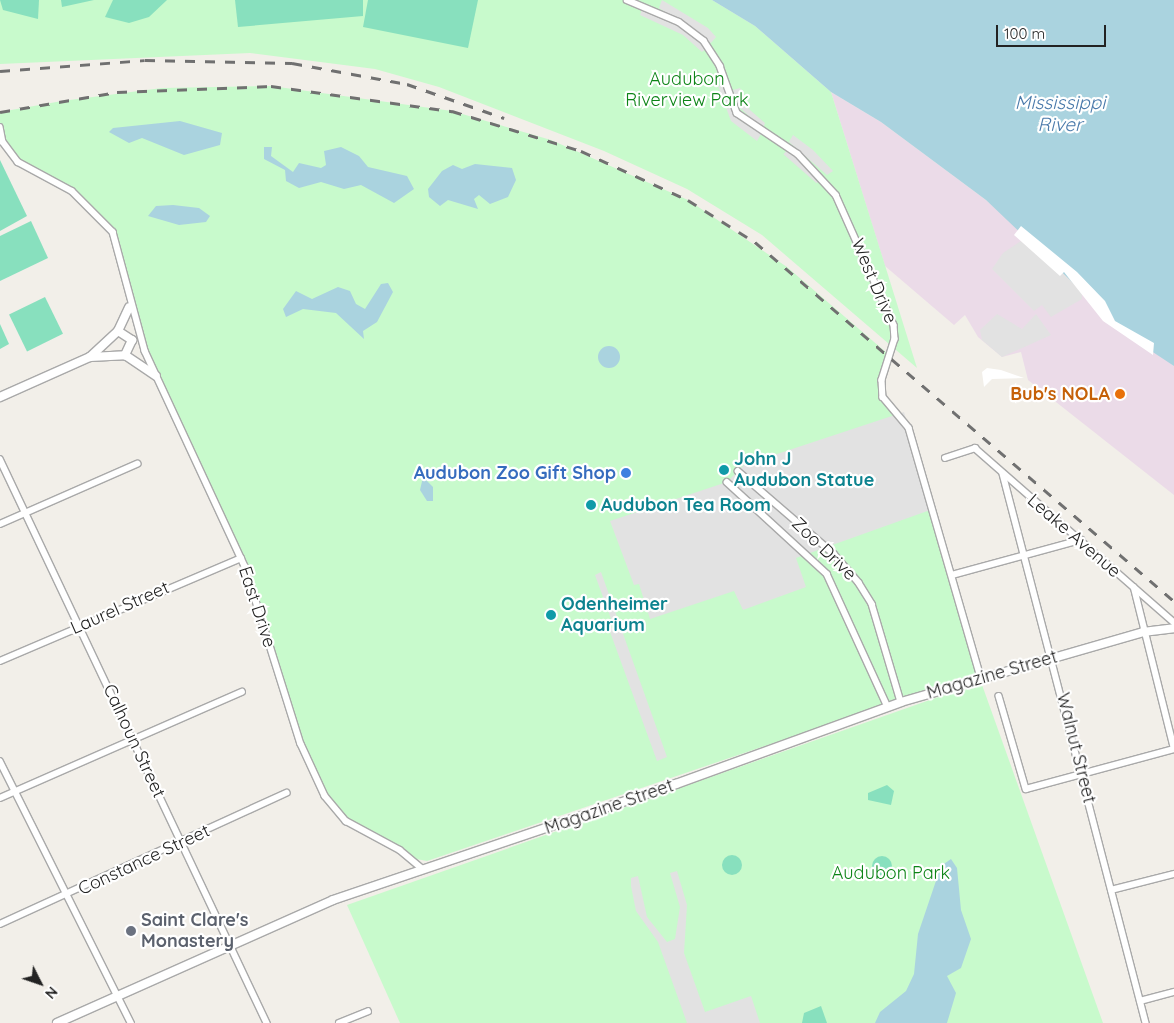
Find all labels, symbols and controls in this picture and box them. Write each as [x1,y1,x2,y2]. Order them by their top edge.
scale bar [999,15,1109,47]
text: 100 m [1004,24,1045,43]
park label: Audubon Riverview Park [625,69,749,112]
water label: Mississippi River [1015,92,1105,136]
street label: West Drive [846,235,902,327]
place label: Bub's NOLA [1010,383,1110,405]
marker: Bub's NOLA [1114,388,1126,400]
place label: John J Audubon Statue [734,449,874,492]
place label: Audubon Zoo Gift Shop [414,462,616,484]
marker: John J Audubon Statue [718,464,730,476]
marker: Audubon Zoo Gift Shop [620,467,632,479]
street label: Leake Avenue [1023,490,1125,582]
place label: Audubon Tea Room [601,494,771,516]
marker: Audubon Tea Room [585,499,597,511]
street label: Zoo Drive [787,513,861,585]
street label: East Drive [234,564,280,650]
street label: Laurel Street [67,577,173,639]
place label: Odenheimer Aquarium [561,594,668,636]
marker: Odenheimer Aquarium [545,609,557,621]
street label: Magazine Street [924,646,1060,704]
street label: Calhoun Street [98,681,170,801]
street label: Walnut Street [1052,691,1100,805]
street label: Magazine Street [542,775,676,839]
street label: Constance Street [75,820,213,900]
park label: Audubon Park [832,862,950,884]
place label: Saint Clare's Monastery [141,910,248,952]
marker: Saint Clare's Monastery [125,925,137,937]
north arrow [15,958,65,1008]
text: N [41,983,61,1003]

